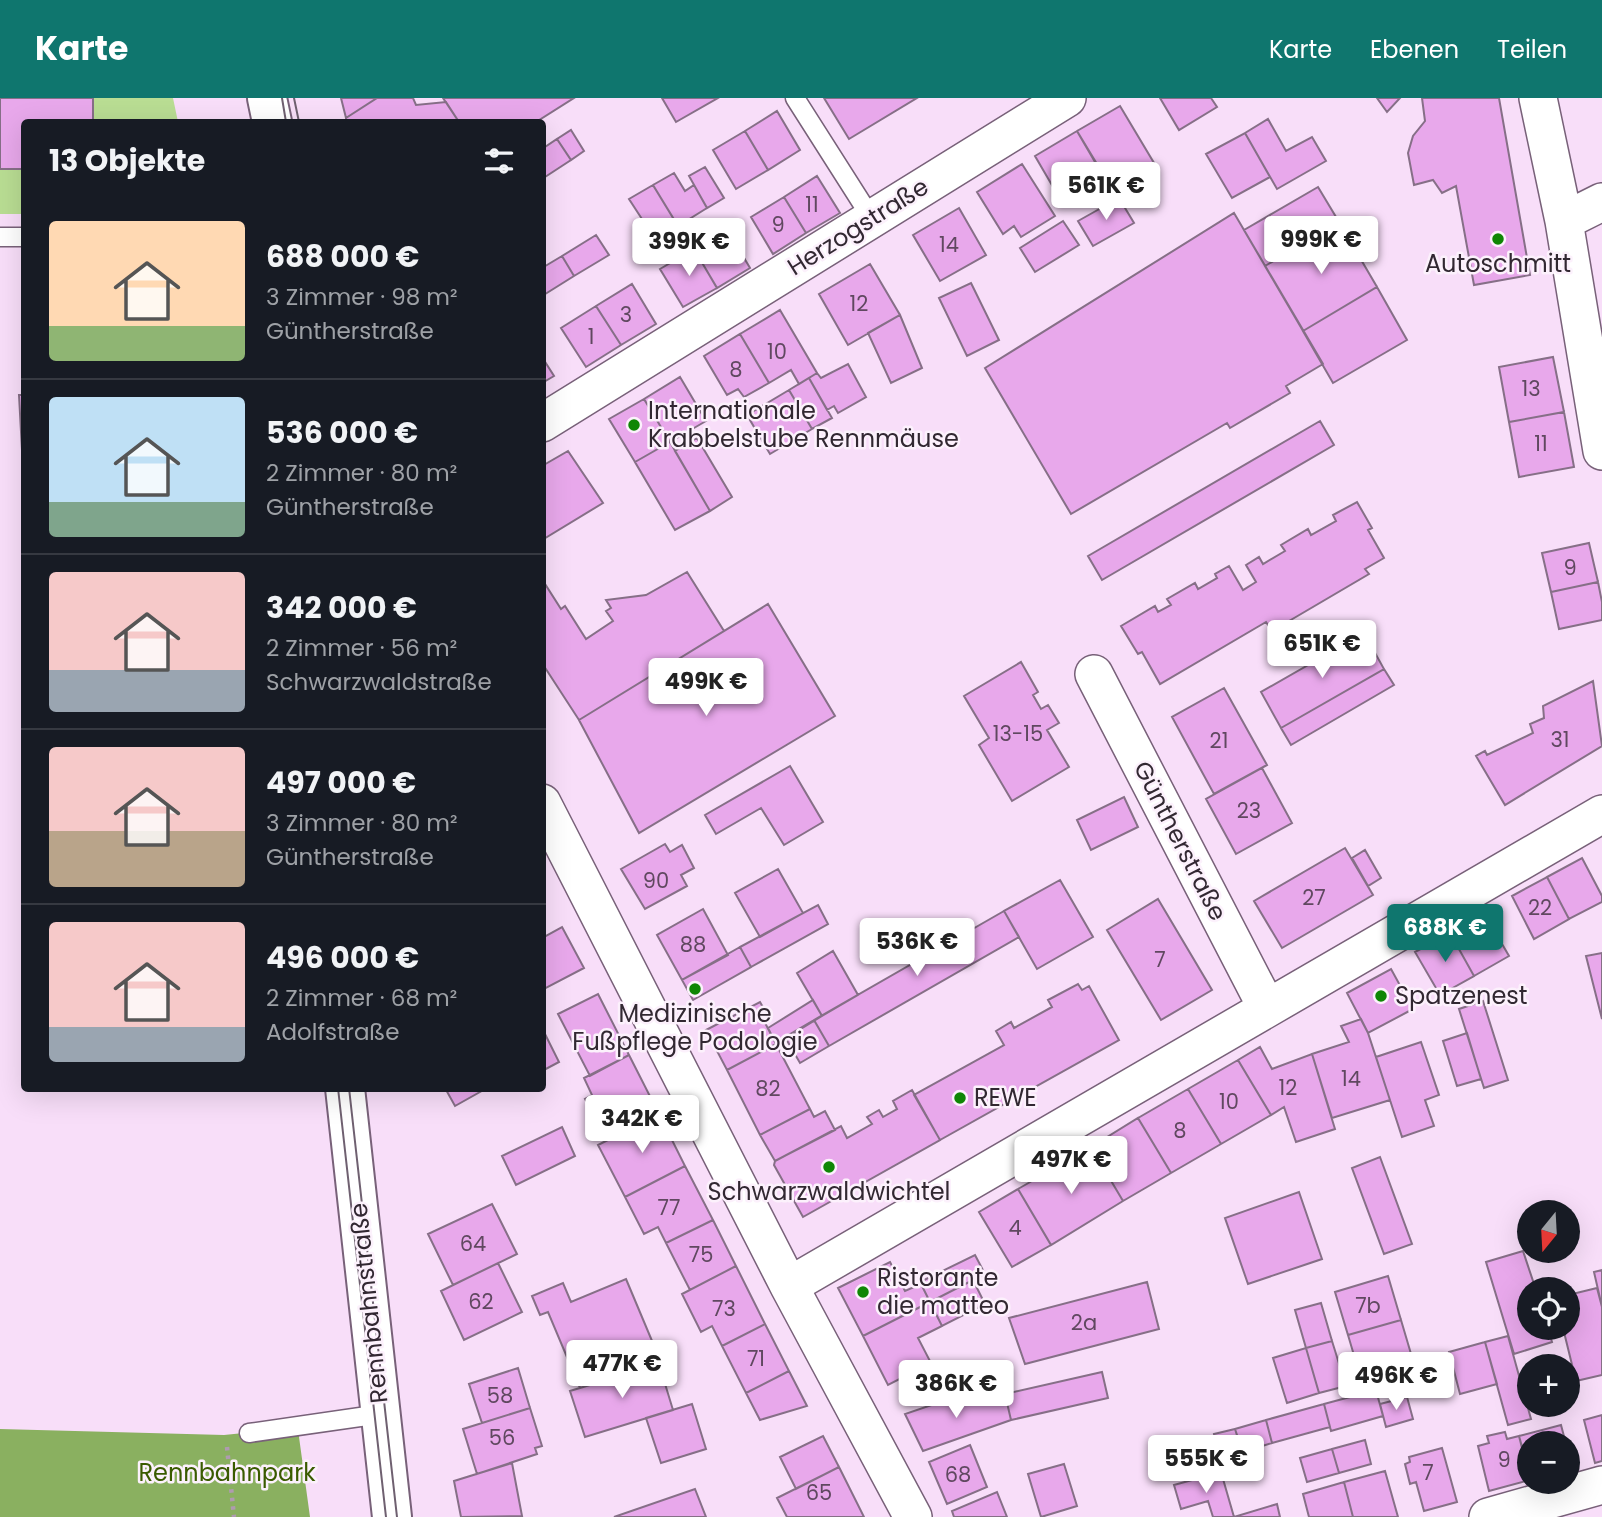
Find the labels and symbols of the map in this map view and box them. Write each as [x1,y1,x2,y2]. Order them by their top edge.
pin: 561K € [1049,162,1163,222]
street label: Herzogstraße [781,170,935,283]
house number: 11 [805,190,819,219]
house number: 9 [771,210,785,239]
pin: 999K € [1264,216,1378,276]
pin: 399K € [632,218,746,278]
house number: 14 [939,230,959,259]
marker: Autoschmitt [1490,231,1506,247]
place label: Autoschmitt [1425,247,1571,280]
house number: 12 [850,289,868,318]
house number: 3 [620,300,632,329]
house number: 1 [588,322,594,351]
house number: 10 [767,337,787,366]
house number: 8 [729,355,743,384]
house number: 13 [1521,374,1541,403]
place label: Internationale Krabbelstube Rennmäuse [648,394,959,455]
marker: Internationale Krabbelstube Rennmäuse [626,417,642,433]
house number: 11 [1534,429,1548,458]
house number: 9 [1563,553,1577,582]
pin: 651K € [1265,620,1379,680]
pin: 499K € [649,658,763,718]
house number: 13-15 [993,719,1043,748]
house number: 31 [1550,725,1570,754]
house number: 21 [1210,726,1228,755]
street label: Güntherstraße [1126,755,1235,926]
house number: 23 [1237,796,1261,825]
house number: 90 [643,866,669,895]
house number: 27 [1302,883,1326,912]
house number: 22 [1528,893,1552,922]
pin: 688K € [1388,904,1502,964]
pin: 536K € [860,918,974,978]
house number: 88 [680,930,706,959]
house number: 7 [1154,945,1166,974]
place label: Spatzenest [1395,979,1528,1012]
marker: Medizinische Fußpflege Podologie [687,981,703,997]
marker: Spatzenest [1373,988,1389,1004]
place label: Medizinische Fußpflege Podologie [572,997,818,1058]
house number: 14 [1341,1064,1361,1093]
house number: 12 [1279,1073,1297,1102]
house number: 82 [755,1074,781,1103]
place label: REWE [974,1081,1037,1114]
house number: 10 [1219,1087,1239,1116]
marker: REWE [952,1090,968,1106]
pin: 342K € [585,1096,699,1155]
house number: 8 [1173,1116,1187,1145]
pin: 497K € [1014,1136,1128,1196]
marker: Schwarzwaldwichtel [821,1159,837,1175]
place label: Schwarzwaldwichtel [708,1175,950,1208]
house number: 77 [658,1193,680,1222]
north arrow [1517,1200,1580,1264]
street label: Rennbahnstraße [342,1201,395,1405]
house number: 4 [1008,1213,1022,1242]
house number: 64 [460,1229,486,1258]
house number: 75 [689,1240,713,1269]
place label: Ristorante die matteo [877,1261,1009,1322]
marker: Ristorante die matteo [855,1284,871,1300]
house number: 62 [468,1287,494,1316]
house number: 7b [1355,1291,1381,1320]
house number: 73 [712,1294,736,1323]
house number: 2a [1071,1308,1097,1337]
pin: 477K € [565,1340,679,1400]
house number: 71 [747,1344,765,1373]
pin: 496K € [1339,1352,1453,1412]
pin: 386K € [899,1360,1013,1420]
house number: 58 [487,1381,513,1410]
house number: 56 [489,1423,515,1452]
pin: 555K € [1149,1436,1263,1495]
house number: 9 [1497,1445,1511,1474]
park label: Rennbahnpark [138,1456,316,1489]
house number: 7 [1422,1458,1434,1487]
house number: 68 [945,1460,971,1489]
house number: 65 [806,1478,832,1507]

